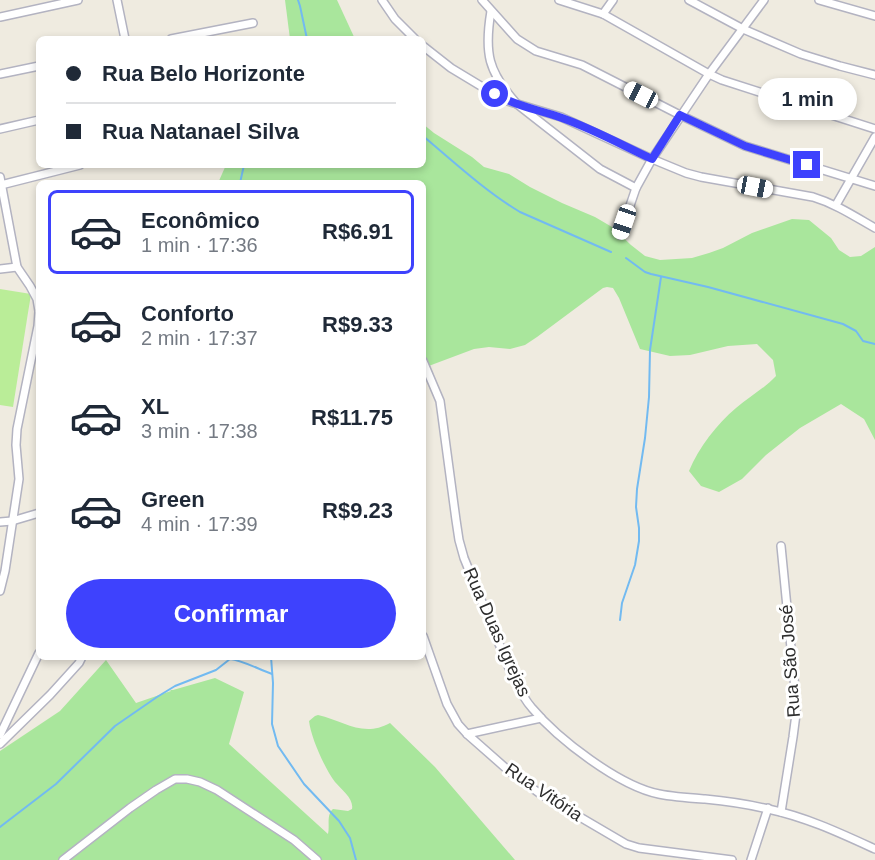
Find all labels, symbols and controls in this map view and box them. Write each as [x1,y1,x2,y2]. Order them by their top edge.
text: Rua Belo Horizonte [102,61,305,86]
callout: 1 min [758,78,856,120]
car [621,79,661,111]
route start [481,80,508,107]
text: 1 min [781,88,834,110]
text: Rua Natanael Silva [102,119,299,144]
route end [793,151,820,178]
car [736,175,774,199]
car [610,202,638,242]
icon: car [69,205,123,259]
text: Econômico [141,208,260,233]
text: R$6.91 [322,219,393,244]
text: 1 min · 17:36 [141,234,258,256]
icon: car [69,298,123,352]
text: Conforto [141,301,234,326]
text: R$9.33 [322,312,393,337]
text: 2 min · 17:37 [141,327,258,349]
icon: car [69,391,123,445]
text: XL [141,394,169,419]
text: R$11.75 [311,405,393,430]
text: 3 min · 17:38 [141,420,258,442]
icon: car [69,484,123,538]
text: Green [141,487,205,512]
text: R$9.23 [322,498,393,523]
text: 4 min · 17:39 [141,513,258,535]
street label: Rua Duas Igrejas [460,564,534,700]
button: Confirmar [66,579,396,648]
street label: Rua São José [776,604,804,718]
street label: Rua Vitória [502,759,587,826]

